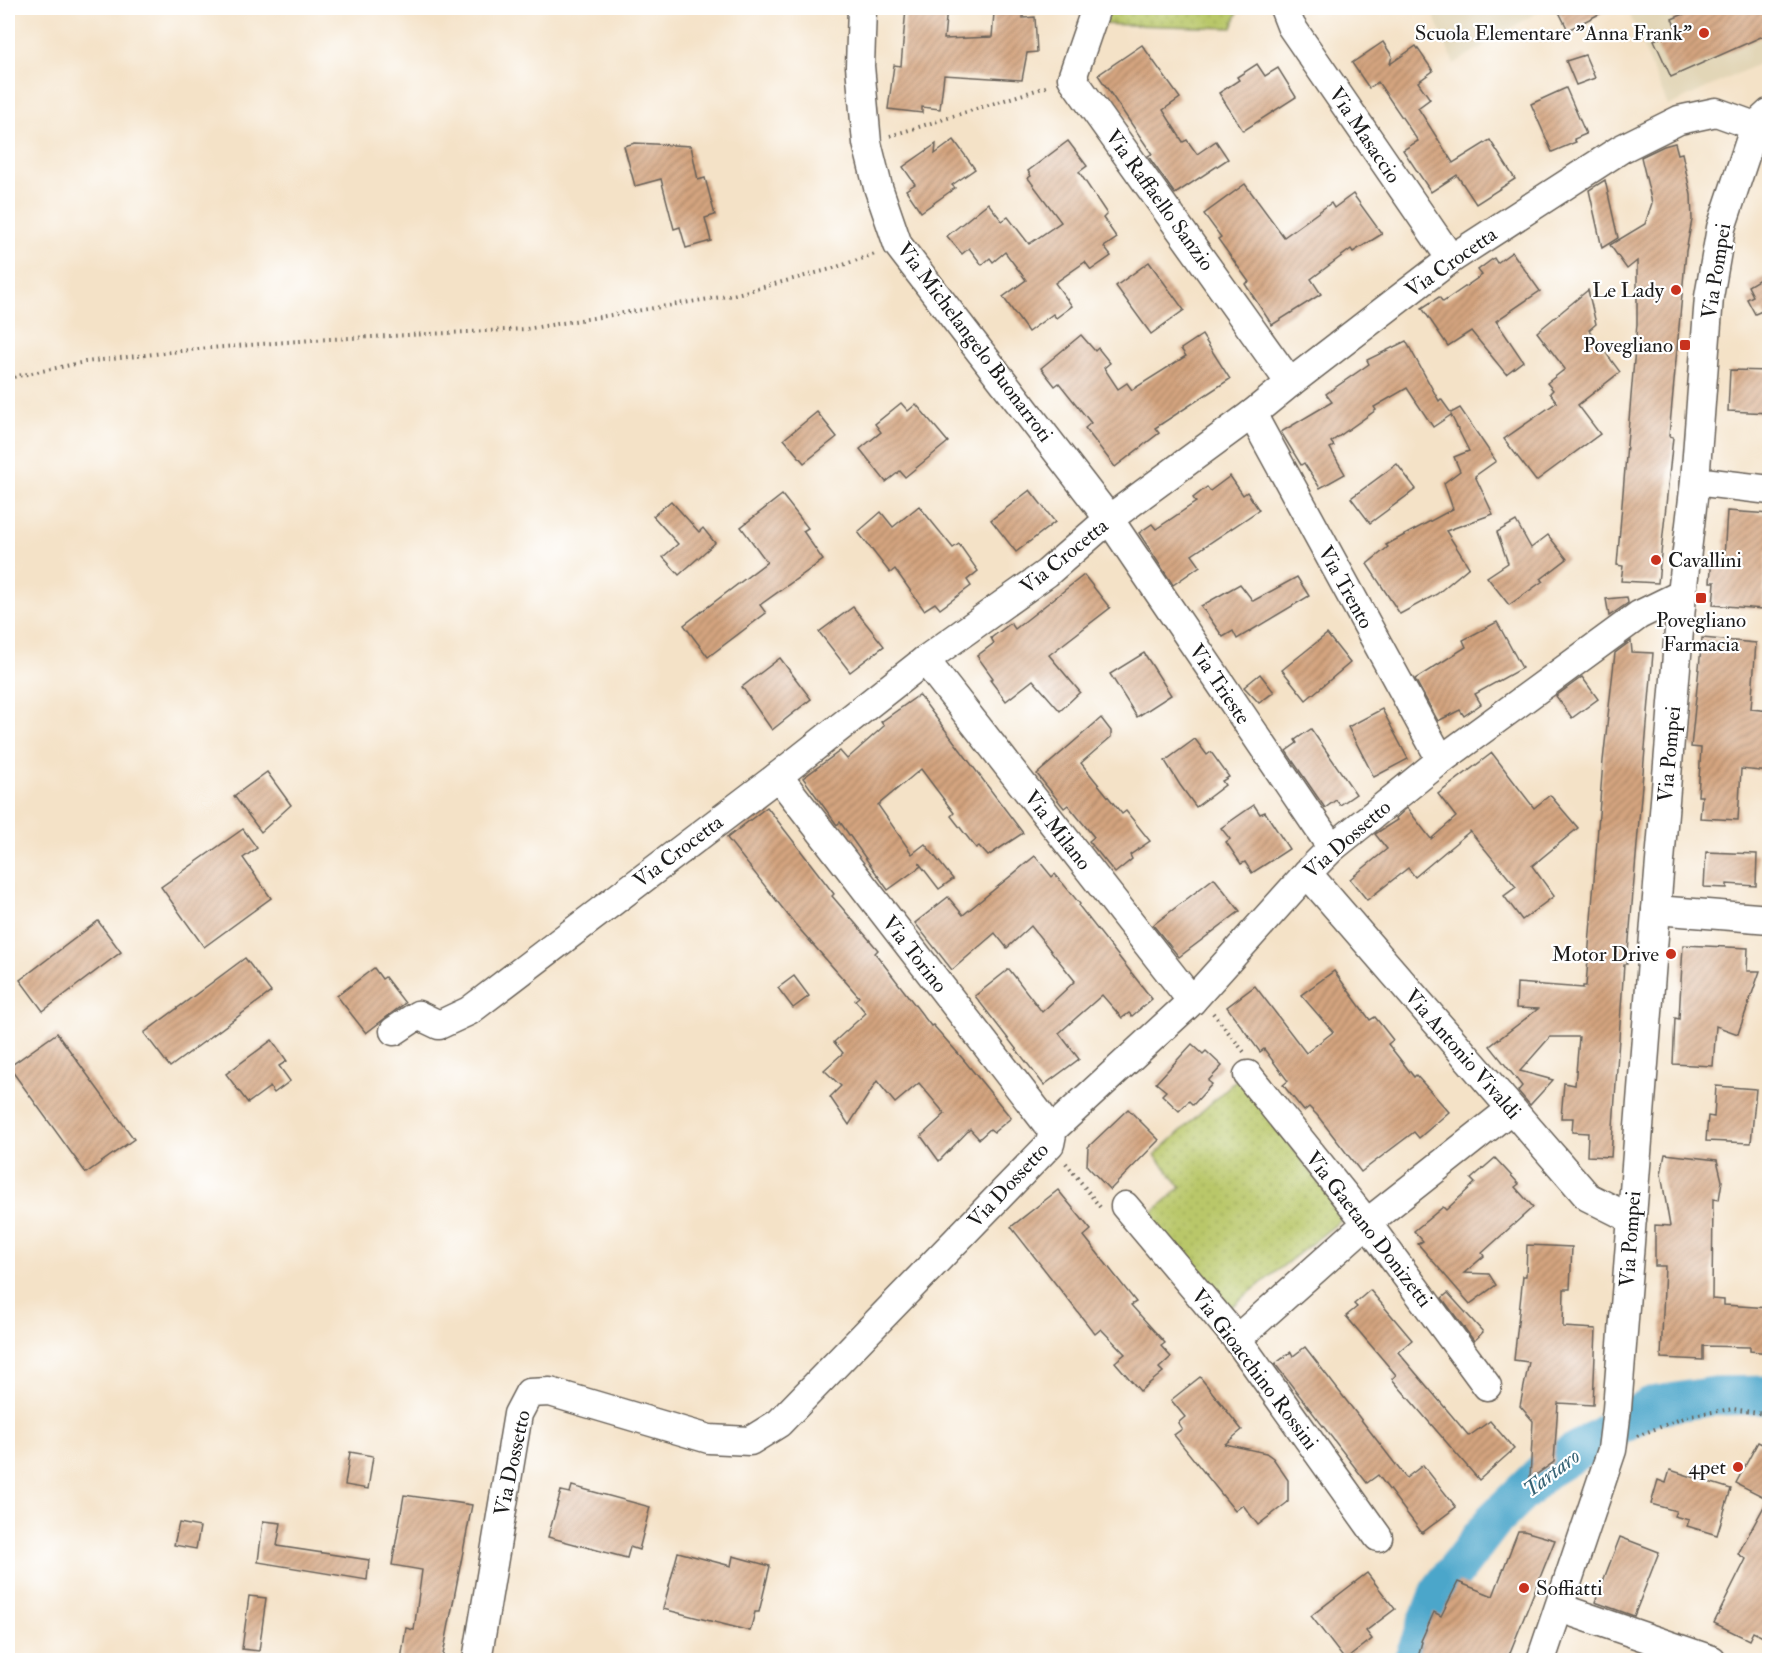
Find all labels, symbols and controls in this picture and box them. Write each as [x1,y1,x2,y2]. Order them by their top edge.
place label: Scuola Elementare "Anna Frank" [1415,20,1692,47]
marker: Scuola Elementare "Anna Frank" [1697,26,1711,40]
street label: Via Masaccio [1322,82,1407,189]
street label: Via Raffaello Sanzio [1099,124,1220,276]
street label: Via Crocetta [1400,221,1503,304]
street label: Via Pompei [1696,221,1737,321]
street label: Via Michelangelo Buonarroti [891,237,1059,448]
place label: Le Lady [1592,277,1665,304]
marker: Le Lady [1669,283,1683,297]
place label: Povegliano [1583,332,1673,359]
marker: Povegliano [1678,338,1692,352]
street label: Via Crocetta [1015,512,1114,600]
street label: Via Trento [1312,541,1379,634]
place label: Cavallini [1668,547,1742,574]
marker: Cavallini [1649,553,1663,567]
marker: Povegliano Farmacia [1694,591,1708,605]
place label: Povegliano Farmacia [1656,607,1746,658]
street label: Via Trieste [1183,639,1257,730]
street label: Via Pompei [1652,704,1687,803]
street label: Via Milano [1018,785,1097,876]
street label: Via Dossetto [1298,794,1397,885]
street label: Via Crocetta [628,809,729,894]
street label: Via Torino [876,910,953,998]
place label: Motor Drive [1552,941,1659,968]
marker: Motor Drive [1664,947,1678,961]
street label: Via Antonio Vivaldi [1399,983,1527,1125]
street label: Via Dossetto [962,1137,1055,1234]
street label: Via Gaetano Donizetti [1299,1146,1438,1313]
street label: Via Pompei [1614,1190,1647,1288]
street label: Via Gioacchino Rossini [1185,1283,1324,1456]
street label: Via Dossetto [488,1408,537,1518]
water label: Tartaro [1518,1442,1586,1503]
place label: 4pet [1688,1454,1726,1481]
marker: 4pet [1731,1460,1745,1474]
place label: Soffiatti [1536,1575,1603,1602]
marker: Soffiatti [1517,1581,1531,1595]

